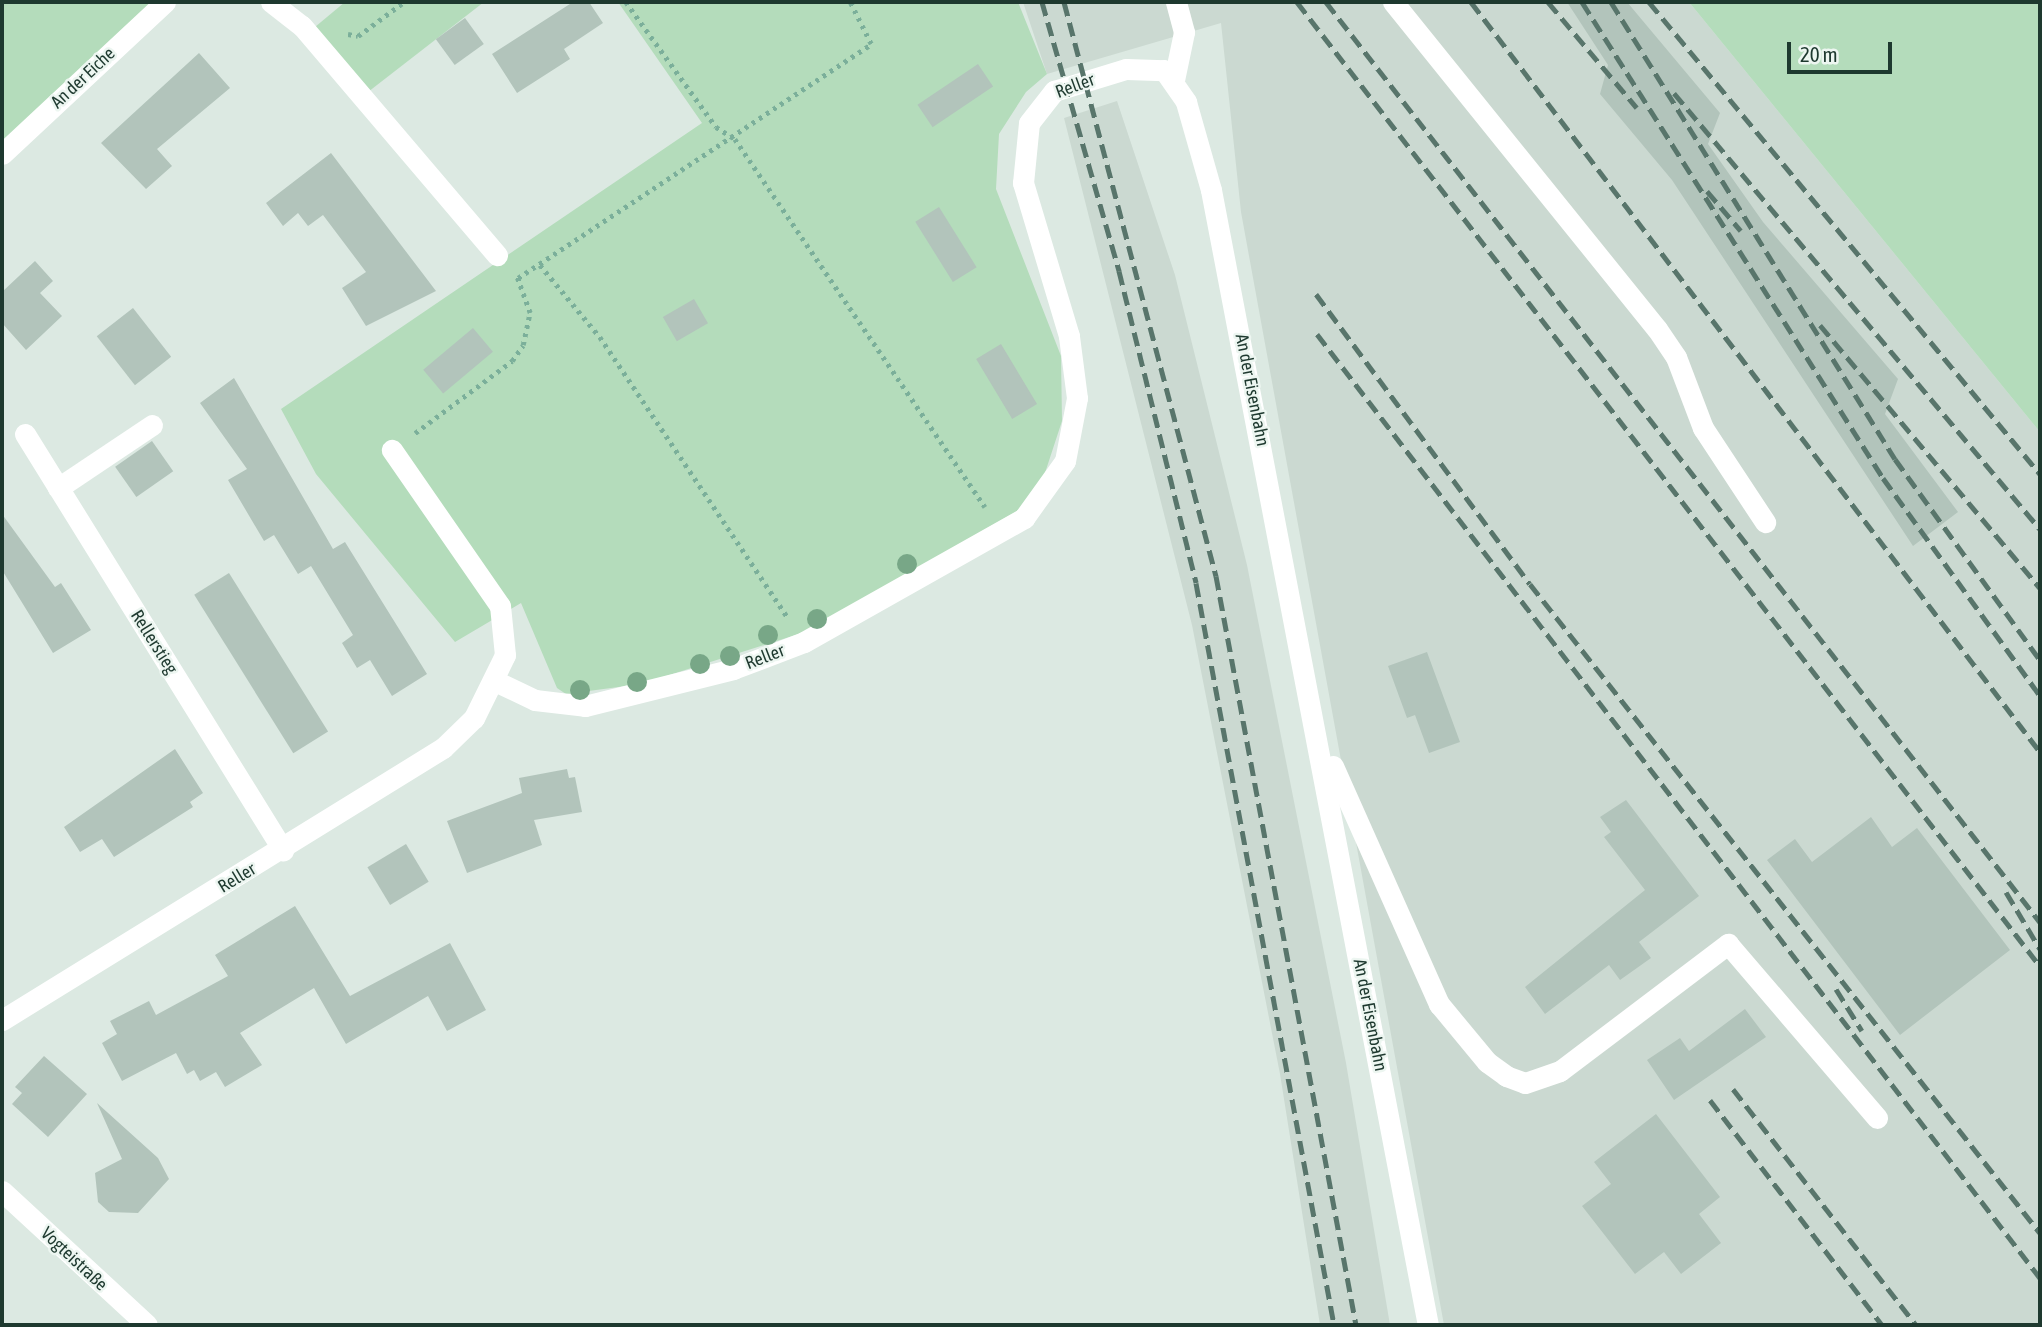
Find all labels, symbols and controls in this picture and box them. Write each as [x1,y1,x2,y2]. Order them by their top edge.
scale bar [1790,28,1895,72]
text: 20 m [1800,42,1838,66]
street label: An der Eiche [46,43,120,113]
street label: Reller [1053,69,1097,103]
street label: An der Eisenbahn [1231,332,1273,448]
street label: Rellerstieg [126,606,182,678]
street label: Reller [742,640,788,674]
street label: Reller [214,858,260,898]
street label: An der Eisenbahn [1349,957,1391,1073]
street label: Vogteistraße [36,1223,112,1295]

